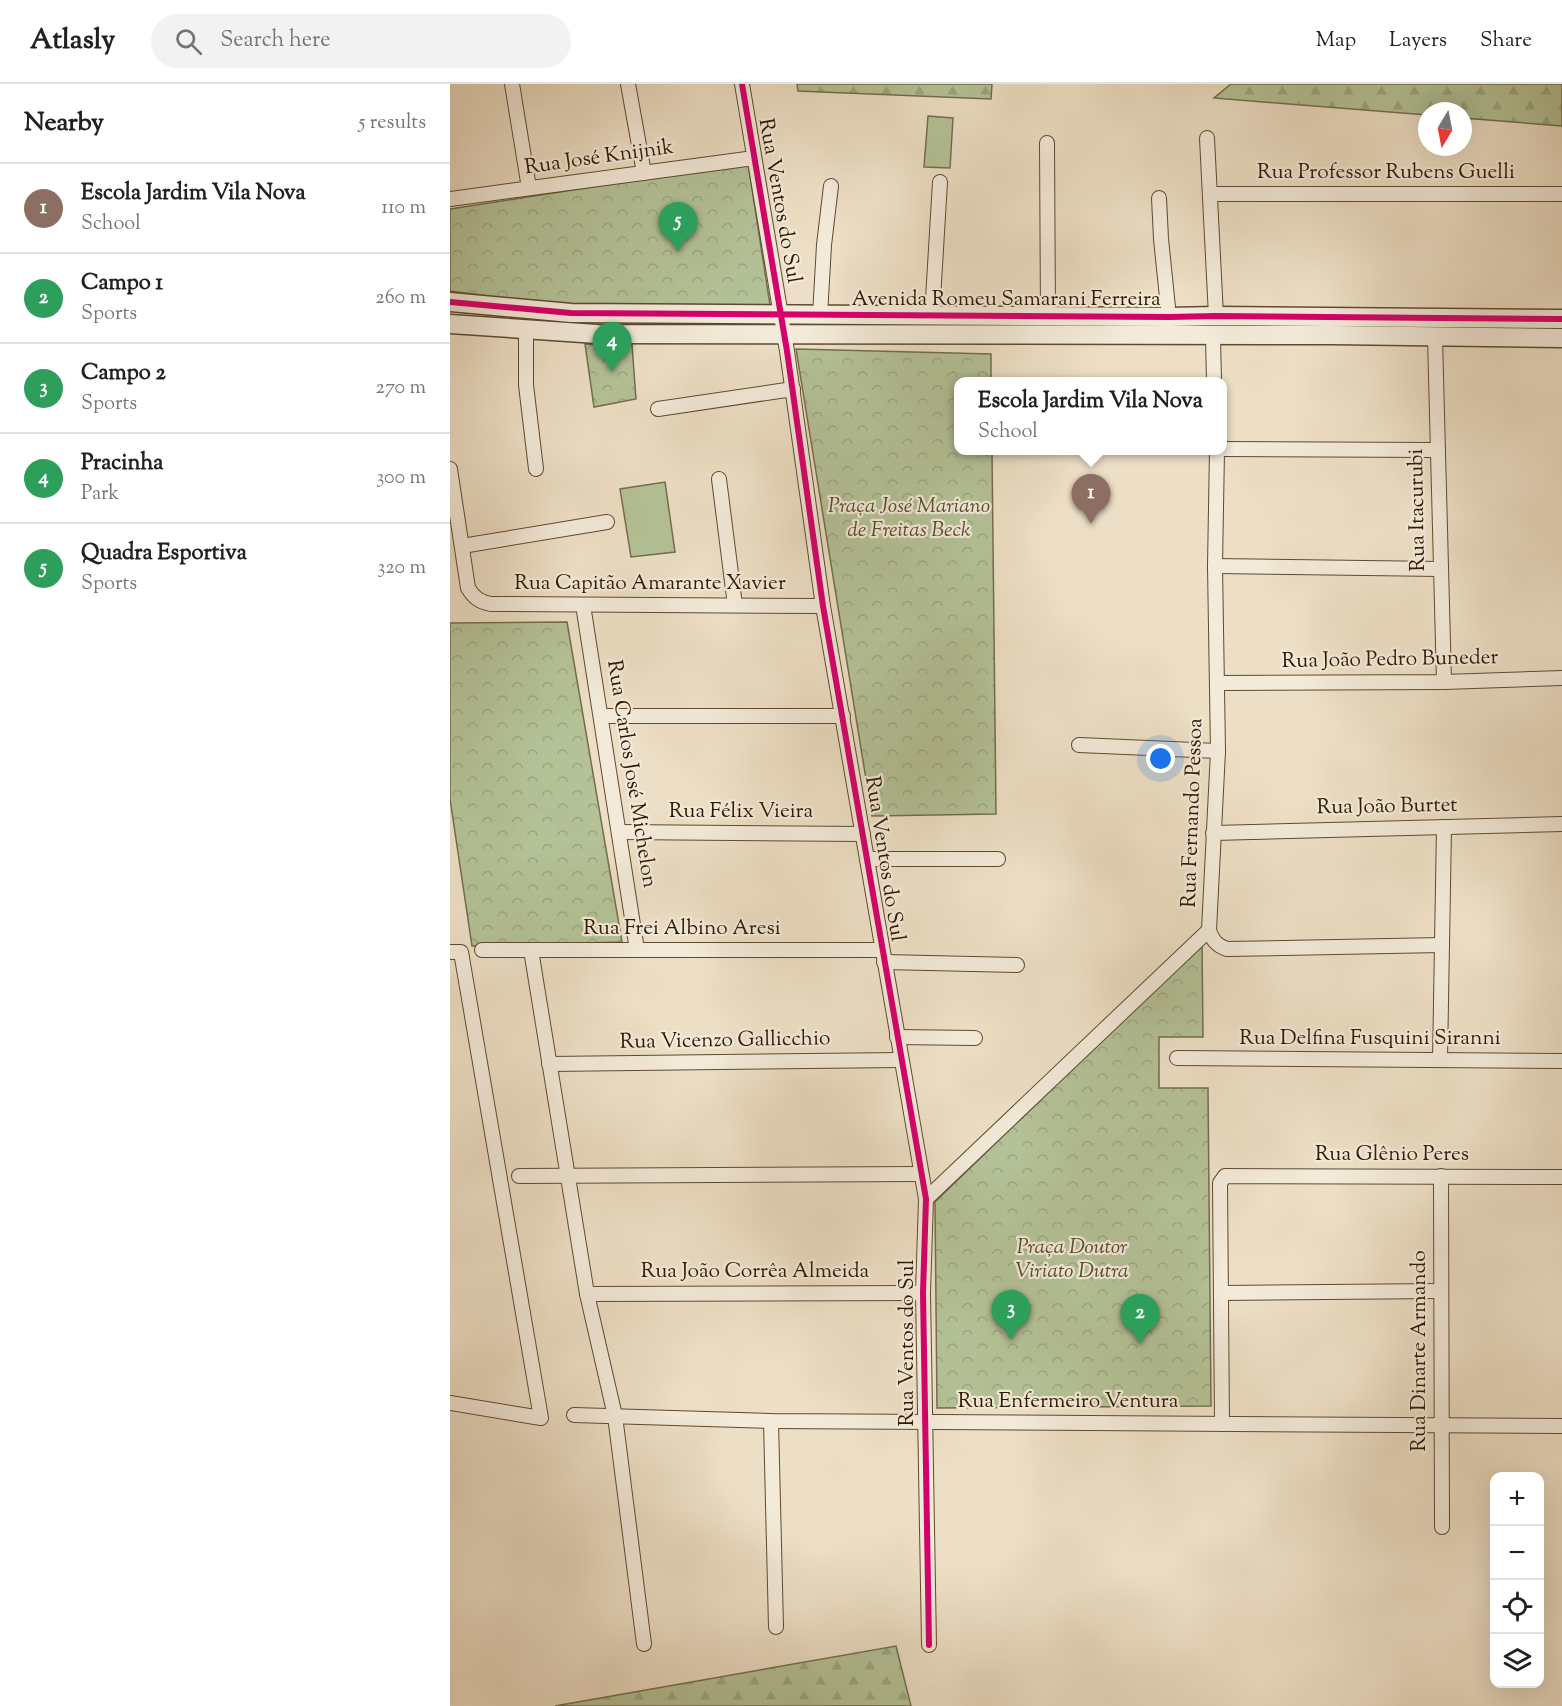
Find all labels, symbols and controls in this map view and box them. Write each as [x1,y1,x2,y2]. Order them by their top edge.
search box [151,14,571,68]
text: Atlasly [30,21,115,61]
icon: search [172,25,205,58]
text: Search here [220,25,331,57]
text: Map [1316,26,1356,56]
text: Layers [1389,26,1447,56]
text: Share [1480,26,1532,56]
north arrow [1418,102,1472,156]
text: Nearby [24,105,104,142]
text: 5 results [359,109,426,138]
street label: Rua Ventos do Sul [750,116,808,286]
street label: Rua José Knijnik [523,133,676,183]
street label: Rua Professor Rubens Guelli [1257,158,1515,188]
text: Escola Jardim Vila Nova [81,178,306,210]
text: 1 [40,194,47,223]
text: 110 m [381,194,426,223]
pin: 5 [658,202,698,252]
text: School [81,210,141,239]
text: Campo 1 [81,268,163,300]
text: 2 [39,284,48,313]
text: 260 m [375,284,426,313]
street label: Avenida Romeu Samarani Ferreira [851,285,1161,315]
text: Sports [81,300,137,329]
pin: 4 [592,322,632,372]
text: Campo 2 [81,358,166,390]
text: 3 [39,374,48,403]
text: 270 m [376,374,426,403]
popup [954,377,1227,455]
text: Escola Jardim Vila Nova [978,386,1203,418]
text: Sports [81,390,137,419]
text: School [978,418,1038,447]
text: Pracinha [81,448,163,480]
street label: Rua Itacurubi [1402,448,1434,572]
text: 4 [38,464,49,493]
text: 300 m [376,464,426,493]
pin: 1 [1072,474,1110,524]
text: Park [81,480,119,509]
park label: Praça José Mariano de Freitas Beck [828,492,990,546]
text: Quadra Esportiva [81,538,247,570]
text: 5 [40,554,47,583]
text: 320 m [377,554,426,583]
street label: Rua Capitão Amarante Xavier [514,569,786,599]
text: Sports [81,570,137,599]
street label: Rua João Pedro Buneder [1282,643,1499,677]
street label: Rua Carlos José Michelon [598,658,664,890]
street label: Rua Fernando Pessoa [1175,717,1211,908]
your location [1146,744,1175,773]
street label: Rua Ventos do Sul [856,774,912,944]
street label: Rua João Burtet [1316,791,1458,823]
street label: Rua Félix Vieira [669,797,813,827]
street label: Rua Frei Albino Aresi [583,914,781,944]
street label: Rua Vicenzo Gallicchio [619,1024,831,1058]
street label: Rua Delfina Fusquini Siranni [1239,1024,1501,1054]
street label: Rua Glênio Peres [1315,1140,1469,1170]
park label: Praça Doutor Viriato Dutra [1015,1233,1129,1287]
street label: Rua Dinarte Armando [1405,1250,1435,1452]
street label: Rua João Corrêa Almeida [641,1257,870,1287]
street label: Rua Ventos do Sul [893,1259,923,1427]
pin: 3 [992,1290,1030,1340]
pin: 2 [1120,1294,1160,1344]
street label: Rua Enfermeiro Ventura [958,1387,1179,1417]
map controls [1490,1472,1544,1688]
button: + [1490,1472,1544,1526]
button: − [1490,1526,1544,1580]
button: locate [1490,1580,1544,1634]
button: layers [1490,1634,1544,1688]

